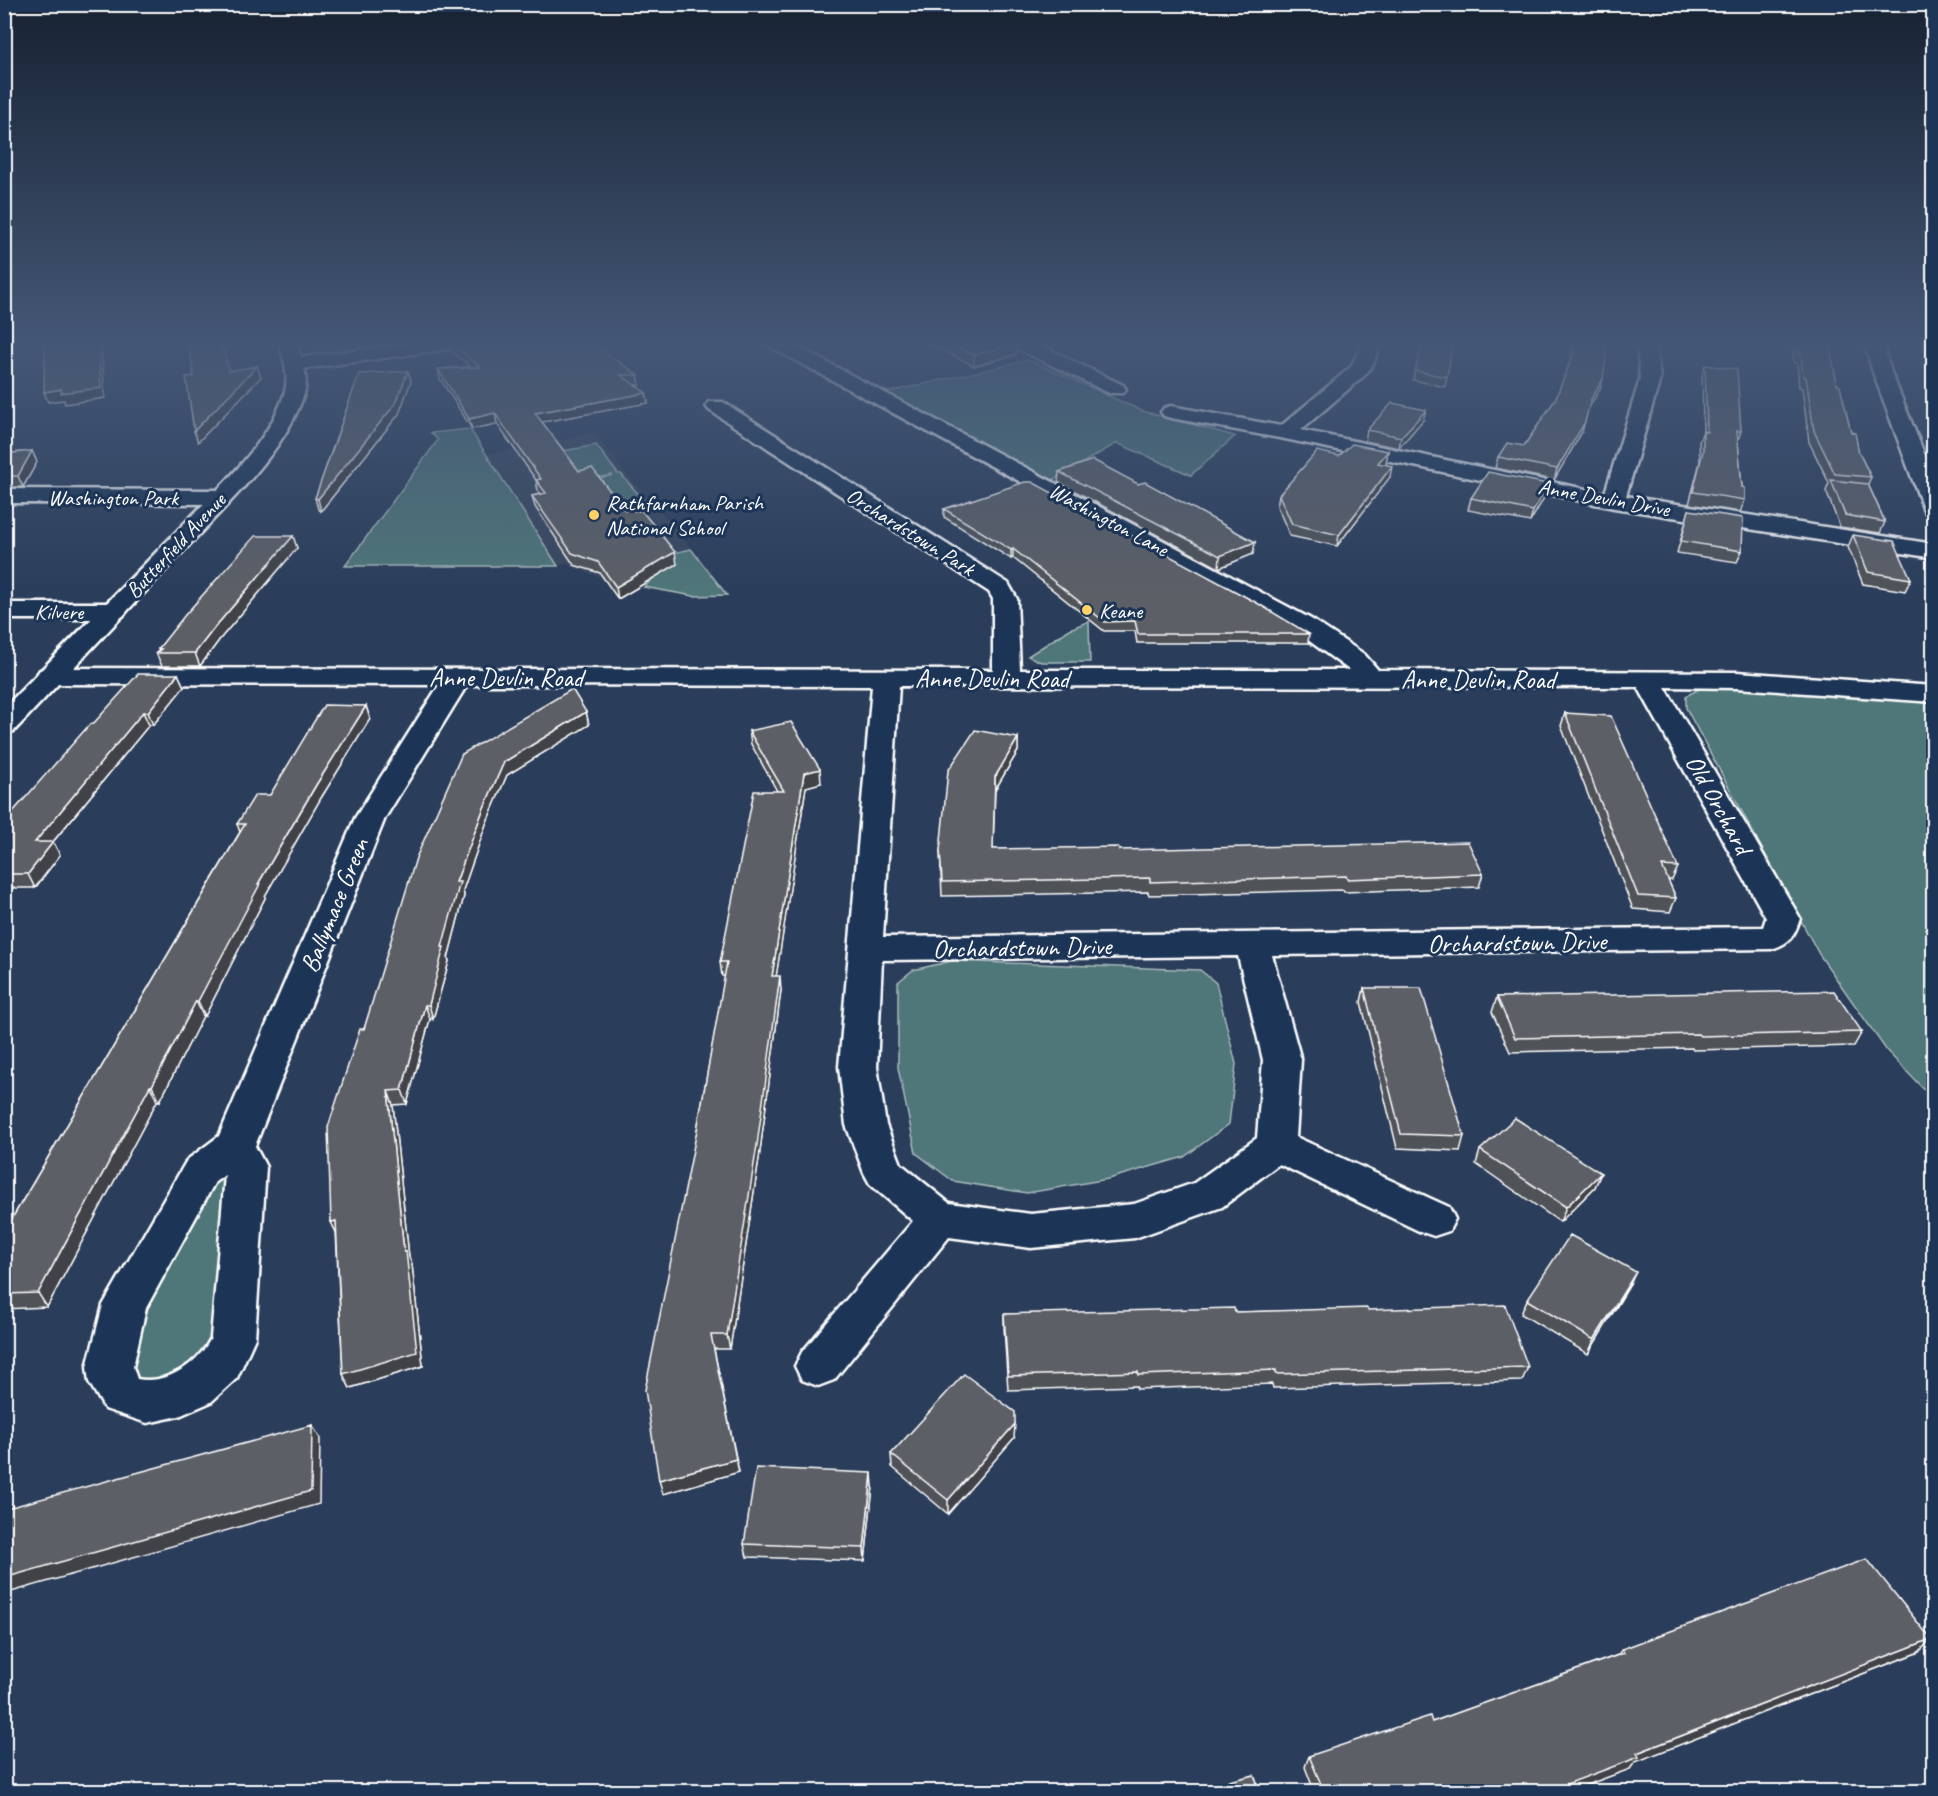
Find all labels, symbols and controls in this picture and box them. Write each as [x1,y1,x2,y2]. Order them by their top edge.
street label: Anne Devlin Drive [1536,473,1673,524]
street label: Washington Lane [1044,477,1175,564]
street label: Orchardstown Park [841,481,982,583]
street label: Washington Park [48,484,180,512]
street label: Butterfield Avenue [120,485,233,605]
place label: Rathfarnham Parish National School [606,489,765,542]
marker: Rathfarnham Parish National School [587,508,601,522]
place label: Keane [1099,597,1144,625]
street label: Kilvere [35,598,85,626]
marker: Keane [1080,603,1094,617]
street label: Anne Devlin Road [429,661,587,694]
street label: Anne Devlin Road [915,662,1073,695]
street label: Anne Devlin Road [1401,663,1559,696]
street label: Old Orchard [1678,749,1761,863]
street label: Ballymace Green [293,832,377,977]
street label: Orchardstown Drive [1427,924,1609,961]
street label: Orchardstown Drive [932,929,1114,966]

